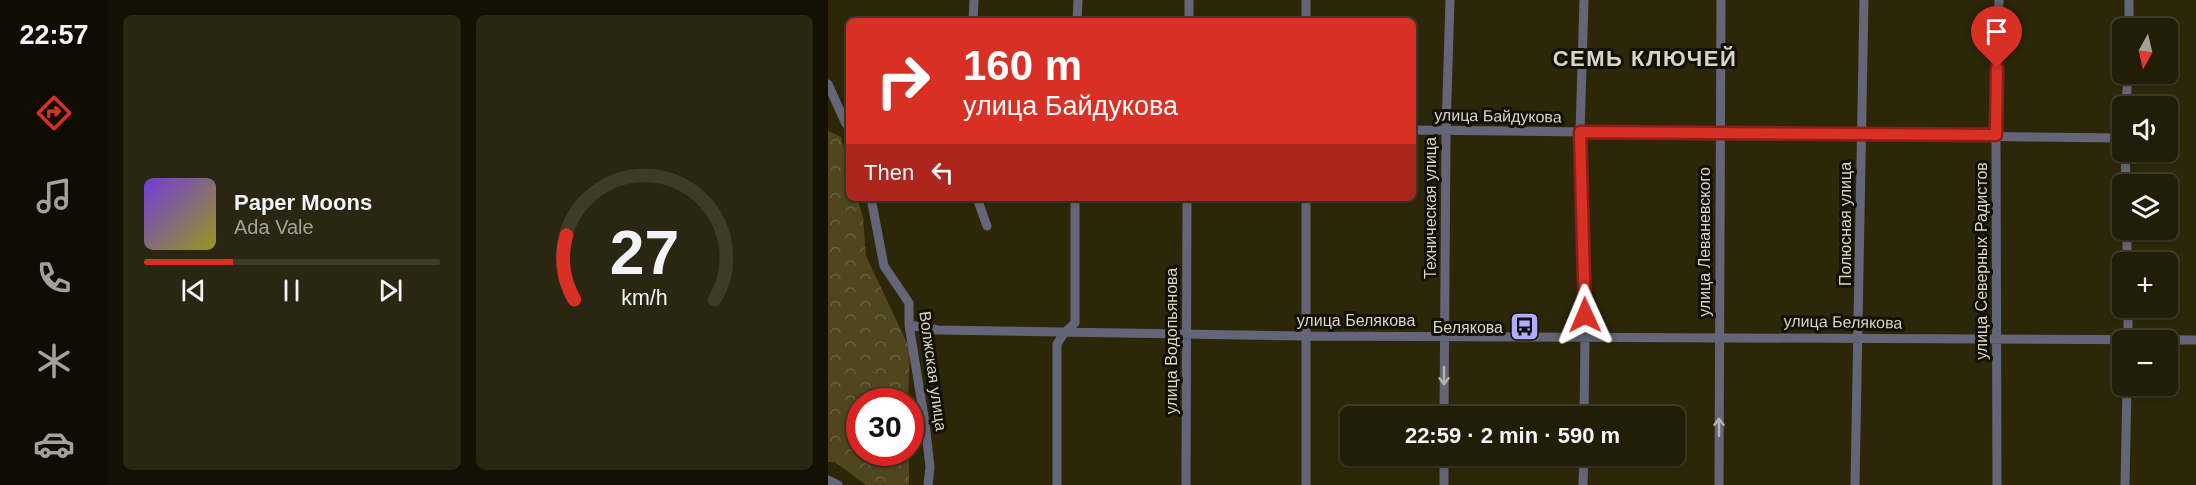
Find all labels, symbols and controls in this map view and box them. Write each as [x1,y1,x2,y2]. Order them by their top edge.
pin [1971,6,2022,68]
icon: arrive [1980,15,2013,48]
north arrow [2112,18,2178,84]
map controls [2112,18,2178,396]
text: 22:57 [19,20,89,50]
icon: right [864,42,942,120]
text: 160 m [963,42,1082,89]
district label: СЕМЬ КЛЮЧЕЙ [1553,46,1737,71]
text: улица Байдукова [963,91,1178,121]
icon: directions [33,92,75,134]
button: sound [2112,96,2178,162]
street label: улица Байдукова [1434,106,1562,126]
street label: Техническая улица [1422,137,1439,279]
icon: left [926,156,959,189]
text: Then [864,160,914,185]
street label: Полюсная улица [1837,162,1854,286]
street label: улица Северных Радистов [1973,162,1990,360]
street label: улица Леваневского [1696,167,1713,317]
button: layers [2112,174,2178,240]
icon: music [33,175,75,217]
text: Paper Moons [234,190,372,215]
text: Ada Vale [234,216,314,238]
text: 27 [610,218,679,287]
button: + [2112,252,2178,318]
icon: phone [33,257,75,299]
street label: улица Водопьянова [1163,268,1180,414]
icon: previous [177,274,210,307]
icon: pause [275,274,308,307]
icon: next [374,274,407,307]
position arrow [1553,283,1617,347]
text: km/h [621,286,667,310]
street label: Волжская улица [916,310,950,432]
bus stop icon: Белякова [1508,311,1540,343]
street label: улица Белякова [1297,312,1415,329]
street label: улица Белякова [1784,312,1903,332]
place label: Белякова [1433,319,1503,336]
button: − [2112,330,2178,396]
icon: climate [33,340,75,382]
one-way arrow [1438,366,1450,386]
speed limit sign: 30 [846,388,924,466]
one-way arrow [1713,417,1725,437]
icon: car [33,423,75,465]
text: 22:59 · 2 min · 590 m [1405,423,1620,448]

